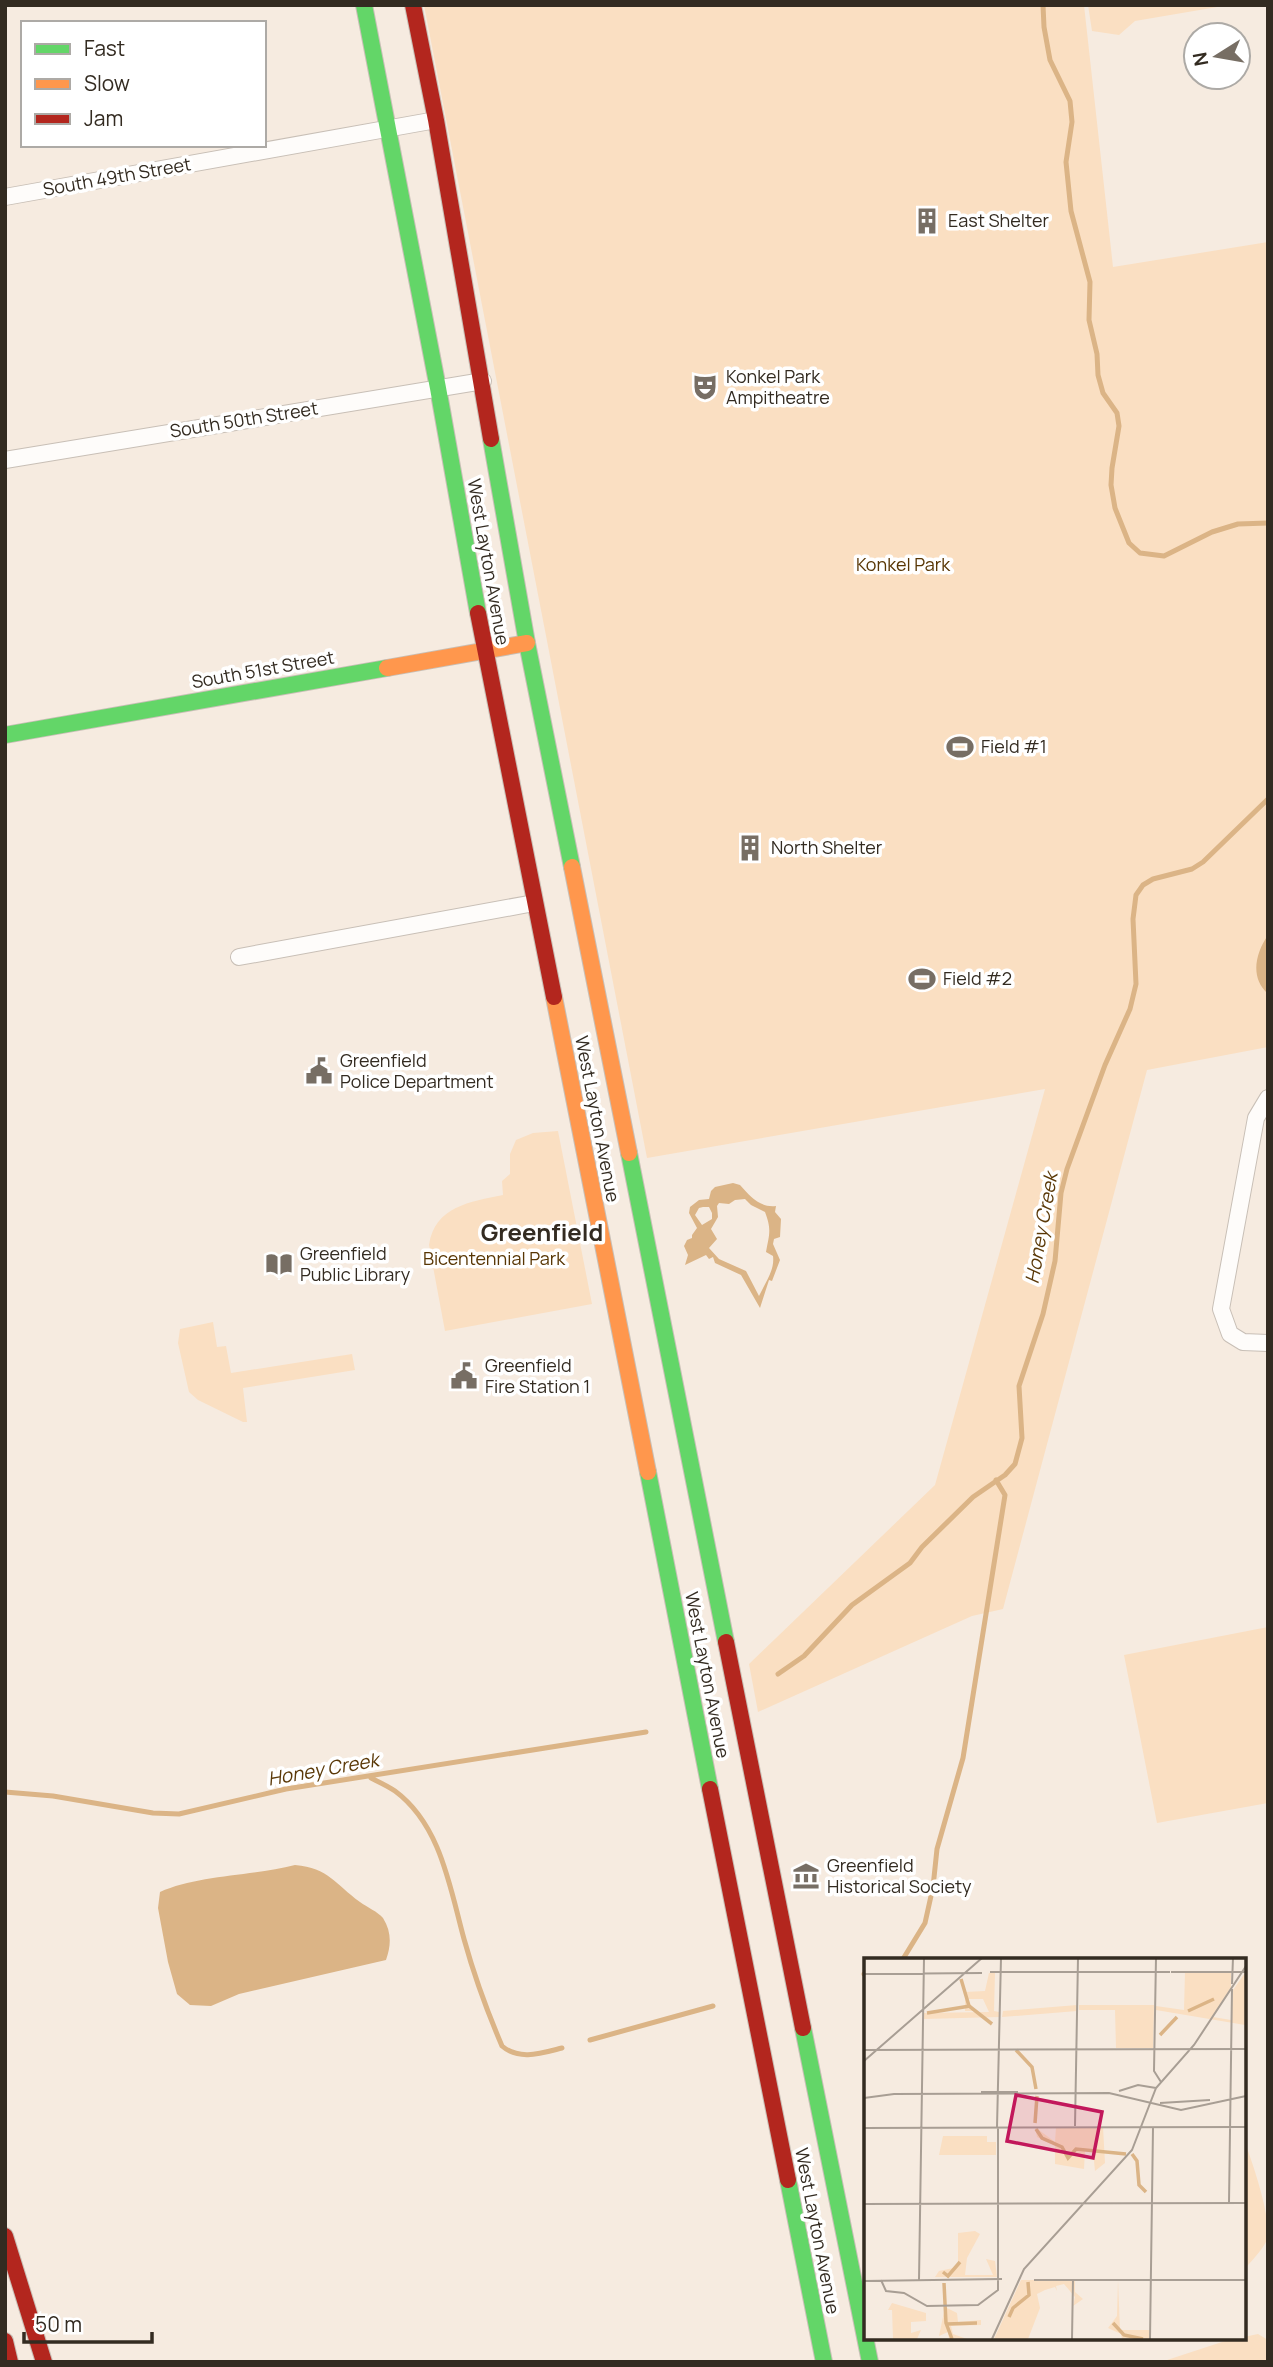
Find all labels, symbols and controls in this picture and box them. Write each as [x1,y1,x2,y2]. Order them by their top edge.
legend [21,21,266,147]
north arrow [1182,21,1252,91]
text: Fast [84,34,125,62]
text: N [1186,50,1214,68]
text: Slow [84,69,130,97]
text: Jam [84,104,123,132]
street label: South 49th Street [41,151,193,201]
building icon: East Shelter [912,206,942,236]
place label: East Shelter [948,208,1049,232]
place label: Konkel Park Ampitheatre [726,364,830,409]
theatre icon: Konkel Park Ampitheatre [690,372,720,402]
street label: South 50th Street [168,395,320,443]
street label: West Layton Avenue [463,477,515,647]
park label: Konkel Park [856,552,951,576]
street label: South 51st Street [190,645,336,693]
sports icon: Field #1 [945,732,975,762]
place label: Field #1 [981,734,1047,758]
building icon: North Shelter [735,833,765,863]
place label: North Shelter [771,835,883,859]
sports icon: Field #2 [907,964,937,994]
place label: Field #2 [943,966,1012,990]
street label: West Layton Avenue [570,1034,626,1204]
place label: Greenfield Police Department [340,1048,494,1093]
public building icon: Greenfield Police Department [304,1056,334,1086]
water label: Honey Creek [1018,1168,1064,1285]
district label: Greenfield [481,1215,603,1248]
place label: Greenfield Public Library [300,1241,411,1286]
park label: Bicentennial Park [423,1246,566,1270]
library icon: Greenfield Public Library [264,1249,294,1279]
place label: Greenfield Fire Station 1 [485,1353,590,1398]
public building icon: Greenfield Fire Station 1 [449,1361,479,1391]
street label: West Layton Avenue [680,1590,736,1760]
water label: Honey Creek [266,1746,383,1792]
place label: Greenfield Historical Society [827,1853,972,1898]
museum icon: Greenfield Historical Society [791,1861,821,1891]
inset map [864,1958,1245,2339]
street label: West Layton Avenue [790,2146,846,2316]
scale bar [24,2300,152,2344]
text: 50 m [35,2310,82,2338]

